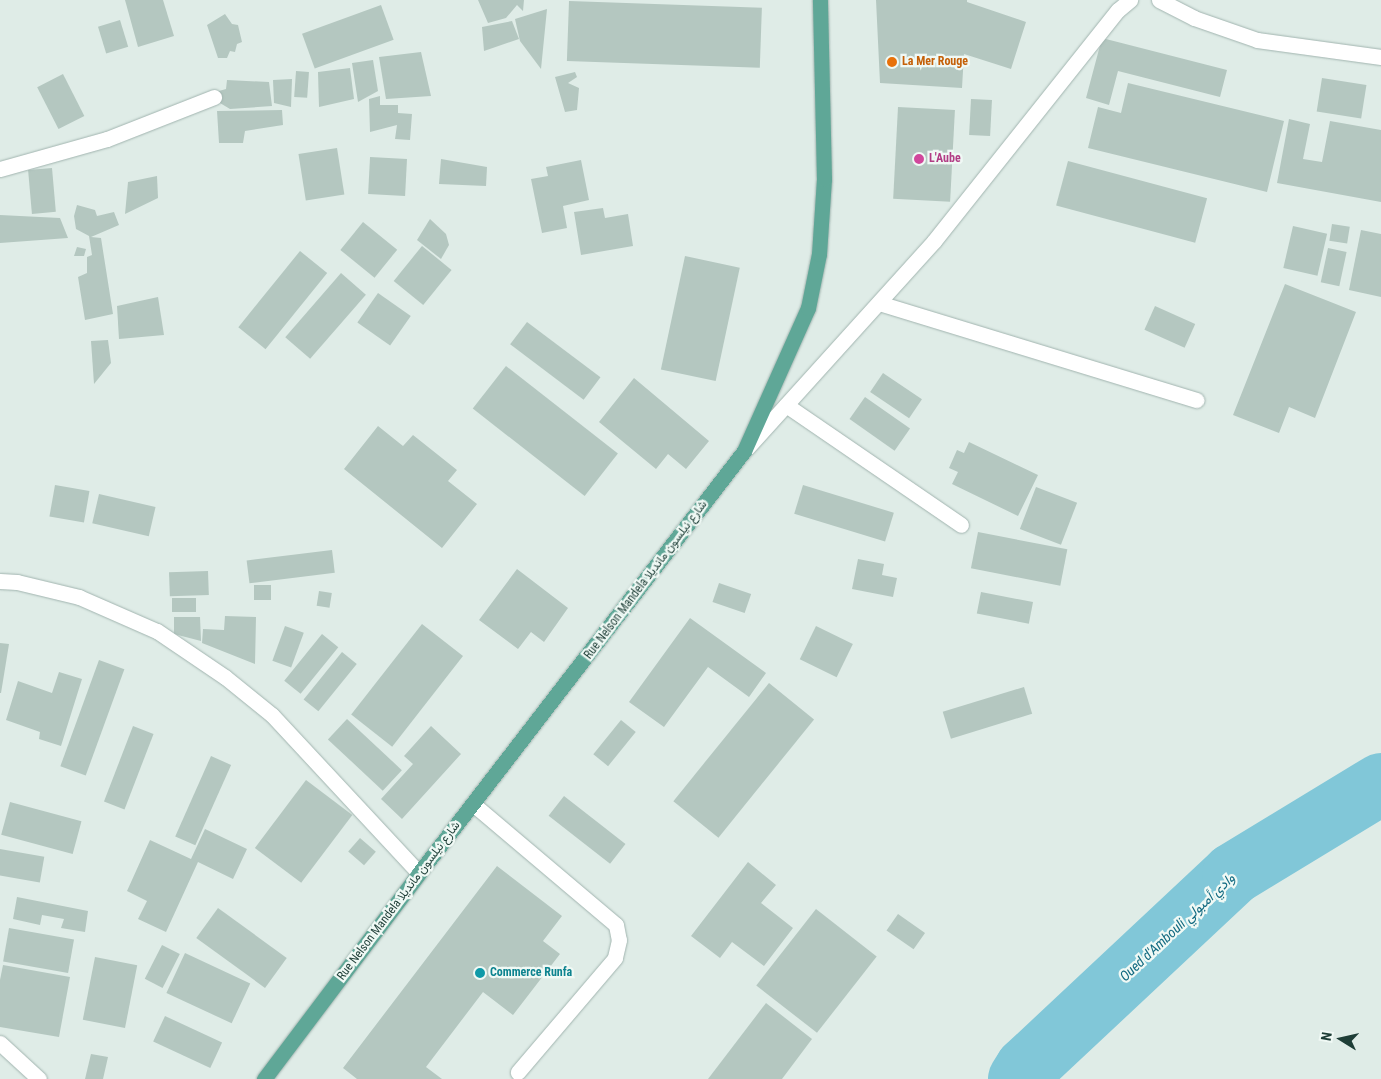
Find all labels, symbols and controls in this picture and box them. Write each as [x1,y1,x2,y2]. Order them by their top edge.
place label: La Mer Rouge [902,55,968,69]
marker: La Mer Rouge [886,56,898,68]
place label: L'Aube [929,152,961,166]
marker: L'Aube [913,153,925,165]
street label: Rue Nelson Mandela شارع نيلسون مانديلا [582,498,710,662]
street label: Rue Nelson Mandela شارع نيلسون مانديلا [335,819,463,983]
water label: Oued d'Ambouli وادي أمبولي [1116,869,1238,985]
place label: Commerce Runfa [490,966,572,980]
marker: Commerce Runfa [474,967,486,979]
north arrow [1316,1014,1366,1064]
text: N [1318,1031,1335,1042]

